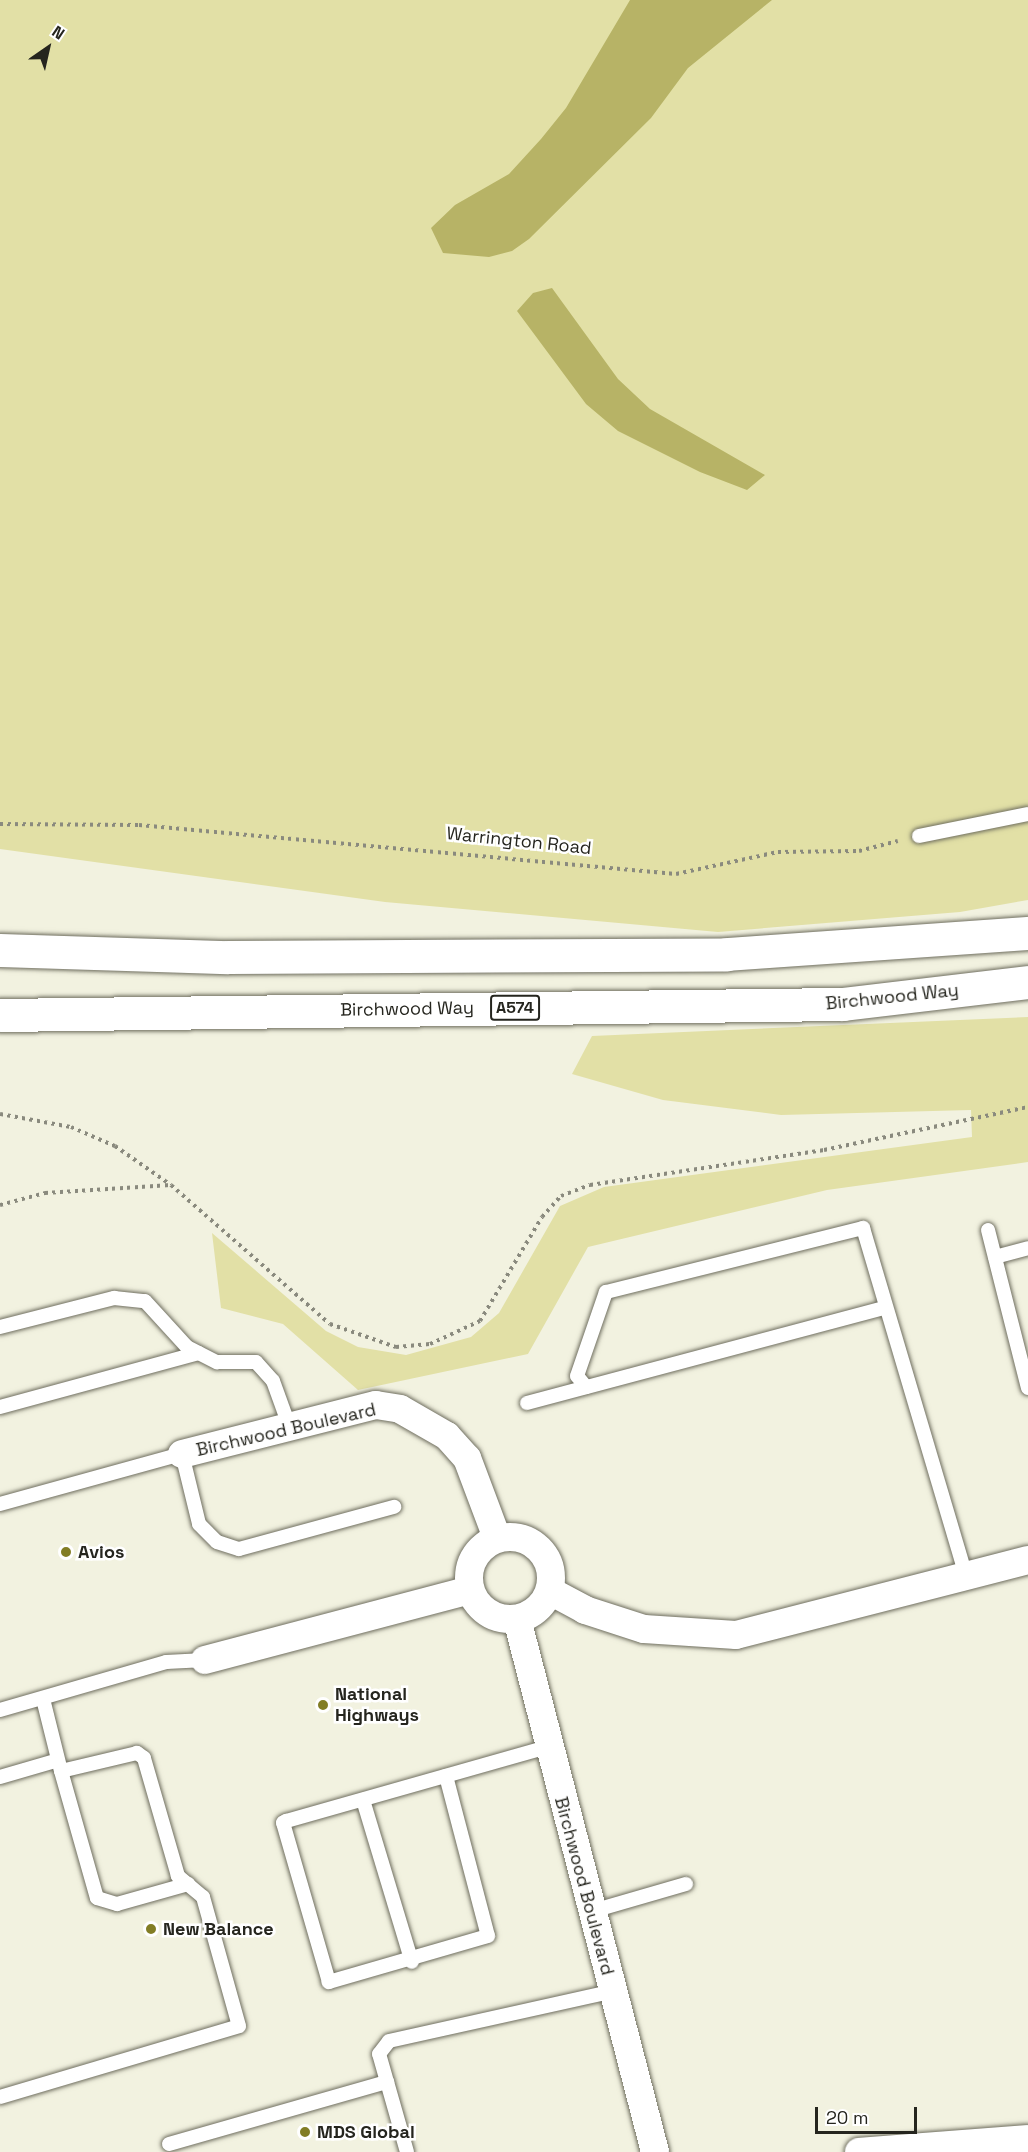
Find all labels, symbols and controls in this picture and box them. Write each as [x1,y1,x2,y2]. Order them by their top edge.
north arrow [18,18,78,78]
text: N [48,21,69,44]
street label: Warrington Road [446,823,592,859]
street label: Birchwood Way [824,979,960,1015]
road number: A574 [490,995,540,1021]
street label: Birchwood Way [340,997,474,1021]
street label: Birchwood Boulevard [194,1399,378,1461]
place label: Avios [78,1541,124,1563]
marker: Avios [59,1545,73,1559]
place label: National Highways [335,1684,419,1726]
marker: National Highways [316,1698,330,1712]
street label: Birchwood Boulevard [550,1794,618,1978]
place label: New Balance [163,1918,274,1940]
marker: New Balance [144,1922,158,1936]
scale bar [818,2095,920,2133]
text: 20 m [826,2106,869,2129]
place label: MDS Global [317,2121,415,2143]
marker: MDS Global [298,2125,312,2139]

